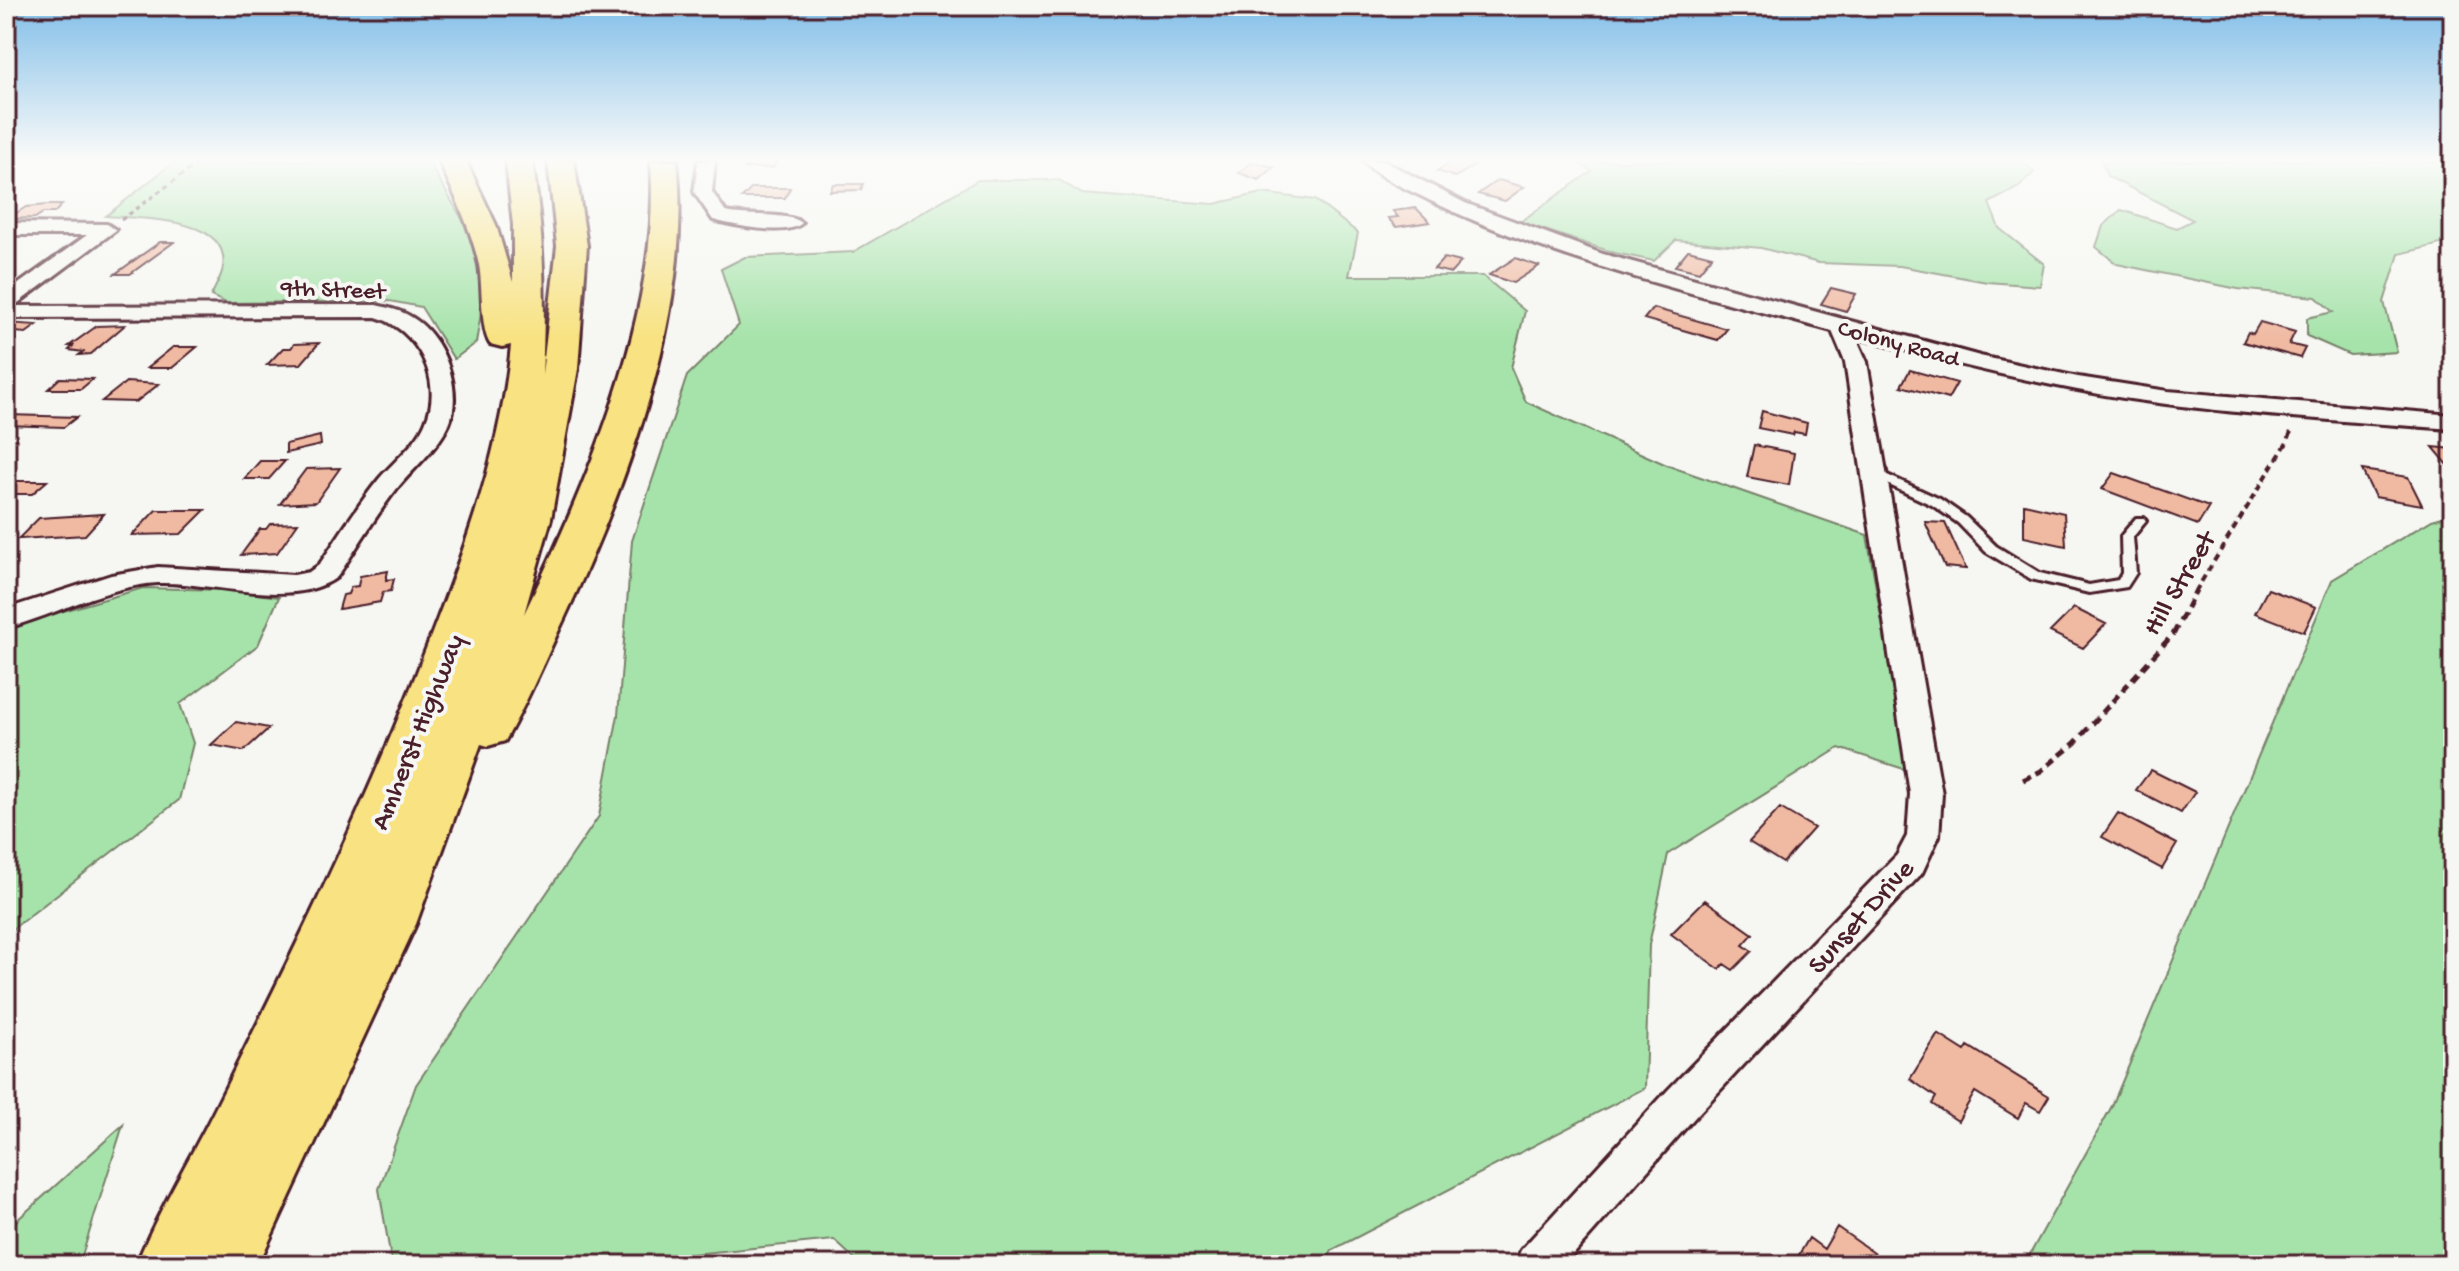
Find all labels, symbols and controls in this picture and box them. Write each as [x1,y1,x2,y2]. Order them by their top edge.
street label: 9th Street [279,275,388,308]
street label: Colony Road [1834,315,1964,376]
street label: Hill Street [2137,524,2226,642]
street label: Amherst Highway [365,630,474,835]
street label: Sunset Drive [1802,853,1923,982]

